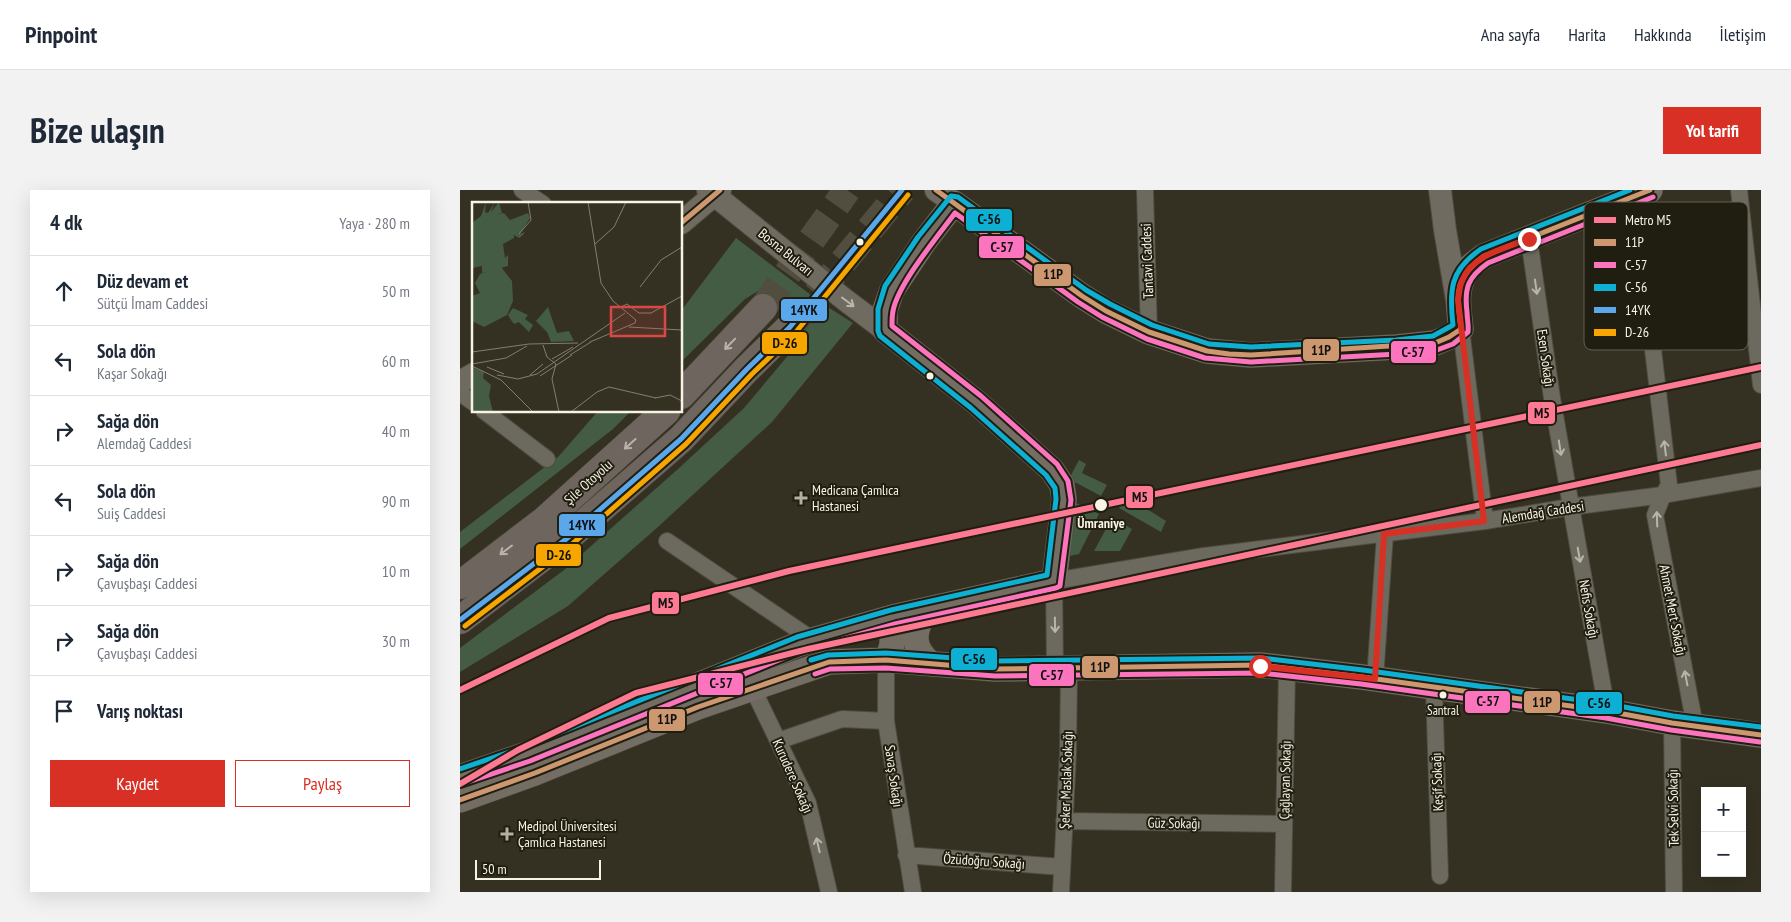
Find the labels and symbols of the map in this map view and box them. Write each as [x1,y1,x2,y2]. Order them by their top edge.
inset map [472,202,682,412]
legend [1584,202,1748,350]
line badge: C-56 [965,208,1013,232]
text: C-56 [977,210,1001,228]
text: Metro M5 [1625,211,1672,229]
street label: Tantavi Caddesi [1137,223,1157,299]
street label: Bosna Bulvarı [755,224,817,280]
route end [1518,228,1541,251]
text: 11P [1625,233,1644,251]
line badge: C-57 [978,235,1025,259]
unlabelled marker [855,237,865,247]
text: C-57 [990,238,1014,256]
text: C-57 [1625,256,1647,274]
line badge: 11P [1033,263,1072,287]
text: 11P [1043,265,1063,283]
text: C-56 [1625,278,1647,296]
one-way arrow [1531,279,1541,295]
one-way arrow [841,297,855,307]
line badge: 14YK [780,298,828,322]
text: 14YK [790,301,819,319]
text: 14YK [1625,301,1651,319]
text: D-26 [1625,323,1649,341]
street label: Esen Sokağı [1533,328,1559,388]
line badge: D-26 [761,331,808,355]
text: D-26 [772,334,798,352]
one-way arrow [724,337,736,350]
line badge: 11P [1302,338,1340,362]
line badge: C-57 [1390,340,1437,364]
text: 11P [1311,341,1331,359]
text: C-57 [1401,343,1425,361]
unlabelled marker [925,371,935,381]
line badge: M5 [1527,401,1556,425]
text: M5 [1534,404,1550,422]
one-way arrow [623,438,636,450]
one-way arrow [1556,439,1566,455]
one-way arrow [1660,441,1670,457]
street label: Şile Otoyolu [560,456,616,508]
place label: Medicana Çamlıca Hastanesi [812,481,899,515]
line badge: M5 [1125,485,1154,509]
text: M5 [1132,488,1148,506]
marker: Medicana Çamlıca Hastanesi [794,491,808,505]
marker: Ümraniye [1093,497,1109,513]
street label: Alemdağ Caddesi [1501,497,1585,527]
one-way arrow [1652,511,1662,527]
line badge: 14YK [558,513,606,537]
place label: Ümraniye [1077,514,1125,532]
text: 14YK [568,516,597,534]
line badge: D-26 [535,543,582,567]
one-way arrow [500,544,513,555]
text: D-26 [546,546,572,564]
one-way arrow [1574,546,1584,562]
street label: Ahmet Mert Sokağı [1655,563,1691,657]
street label: Nefis Sokağı [1575,578,1603,640]
line badge: M5 [651,591,680,615]
text: M5 [658,594,674,612]
one-way arrow [1050,617,1059,633]
line badge: C-56 [950,647,998,671]
text: C-56 [962,650,986,668]
line badge: 11P [1081,655,1119,679]
route start [1249,655,1272,678]
text: 11P [1090,658,1110,676]
line badge: C-57 [1028,663,1075,687]
text: C-57 [1040,666,1064,684]
one-way arrow [1680,671,1690,687]
line badge: C-57 [697,672,744,696]
text: C-57 [709,674,733,692]
marker: Santral [1438,690,1448,700]
line badge: C-57 [1464,690,1511,714]
line badge: 11P [1523,690,1561,714]
line badge: C-56 [1575,691,1623,715]
text: C-57 [1476,692,1500,710]
text: 11P [1532,693,1552,711]
text: C-56 [1587,694,1611,712]
place label: Santral [1427,702,1459,719]
line badge: 11P [648,708,686,732]
text: 11P [657,710,677,728]
street label: Şeker Maslak Sokağı [1055,731,1077,829]
street label: Kurudere Sokağı [769,736,817,816]
street label: Çağlayan Sokağı [1275,740,1295,820]
street label: Savaş Sokağı [881,744,907,808]
street label: Keşif Sokağı [1427,752,1447,812]
street label: Tek Selvi Sokağı [1663,769,1683,847]
street label: Güz Sokağı [1147,814,1201,832]
place label: Medipol Üniversitesi Çamlıca Hastanesi [518,817,617,851]
marker: Medipol Üniversitesi Çamlıca Hastanesi [500,827,514,841]
one-way arrow [812,837,822,853]
street label: Özüdoğru Sokağı [943,849,1025,873]
scale bar [475,857,601,880]

